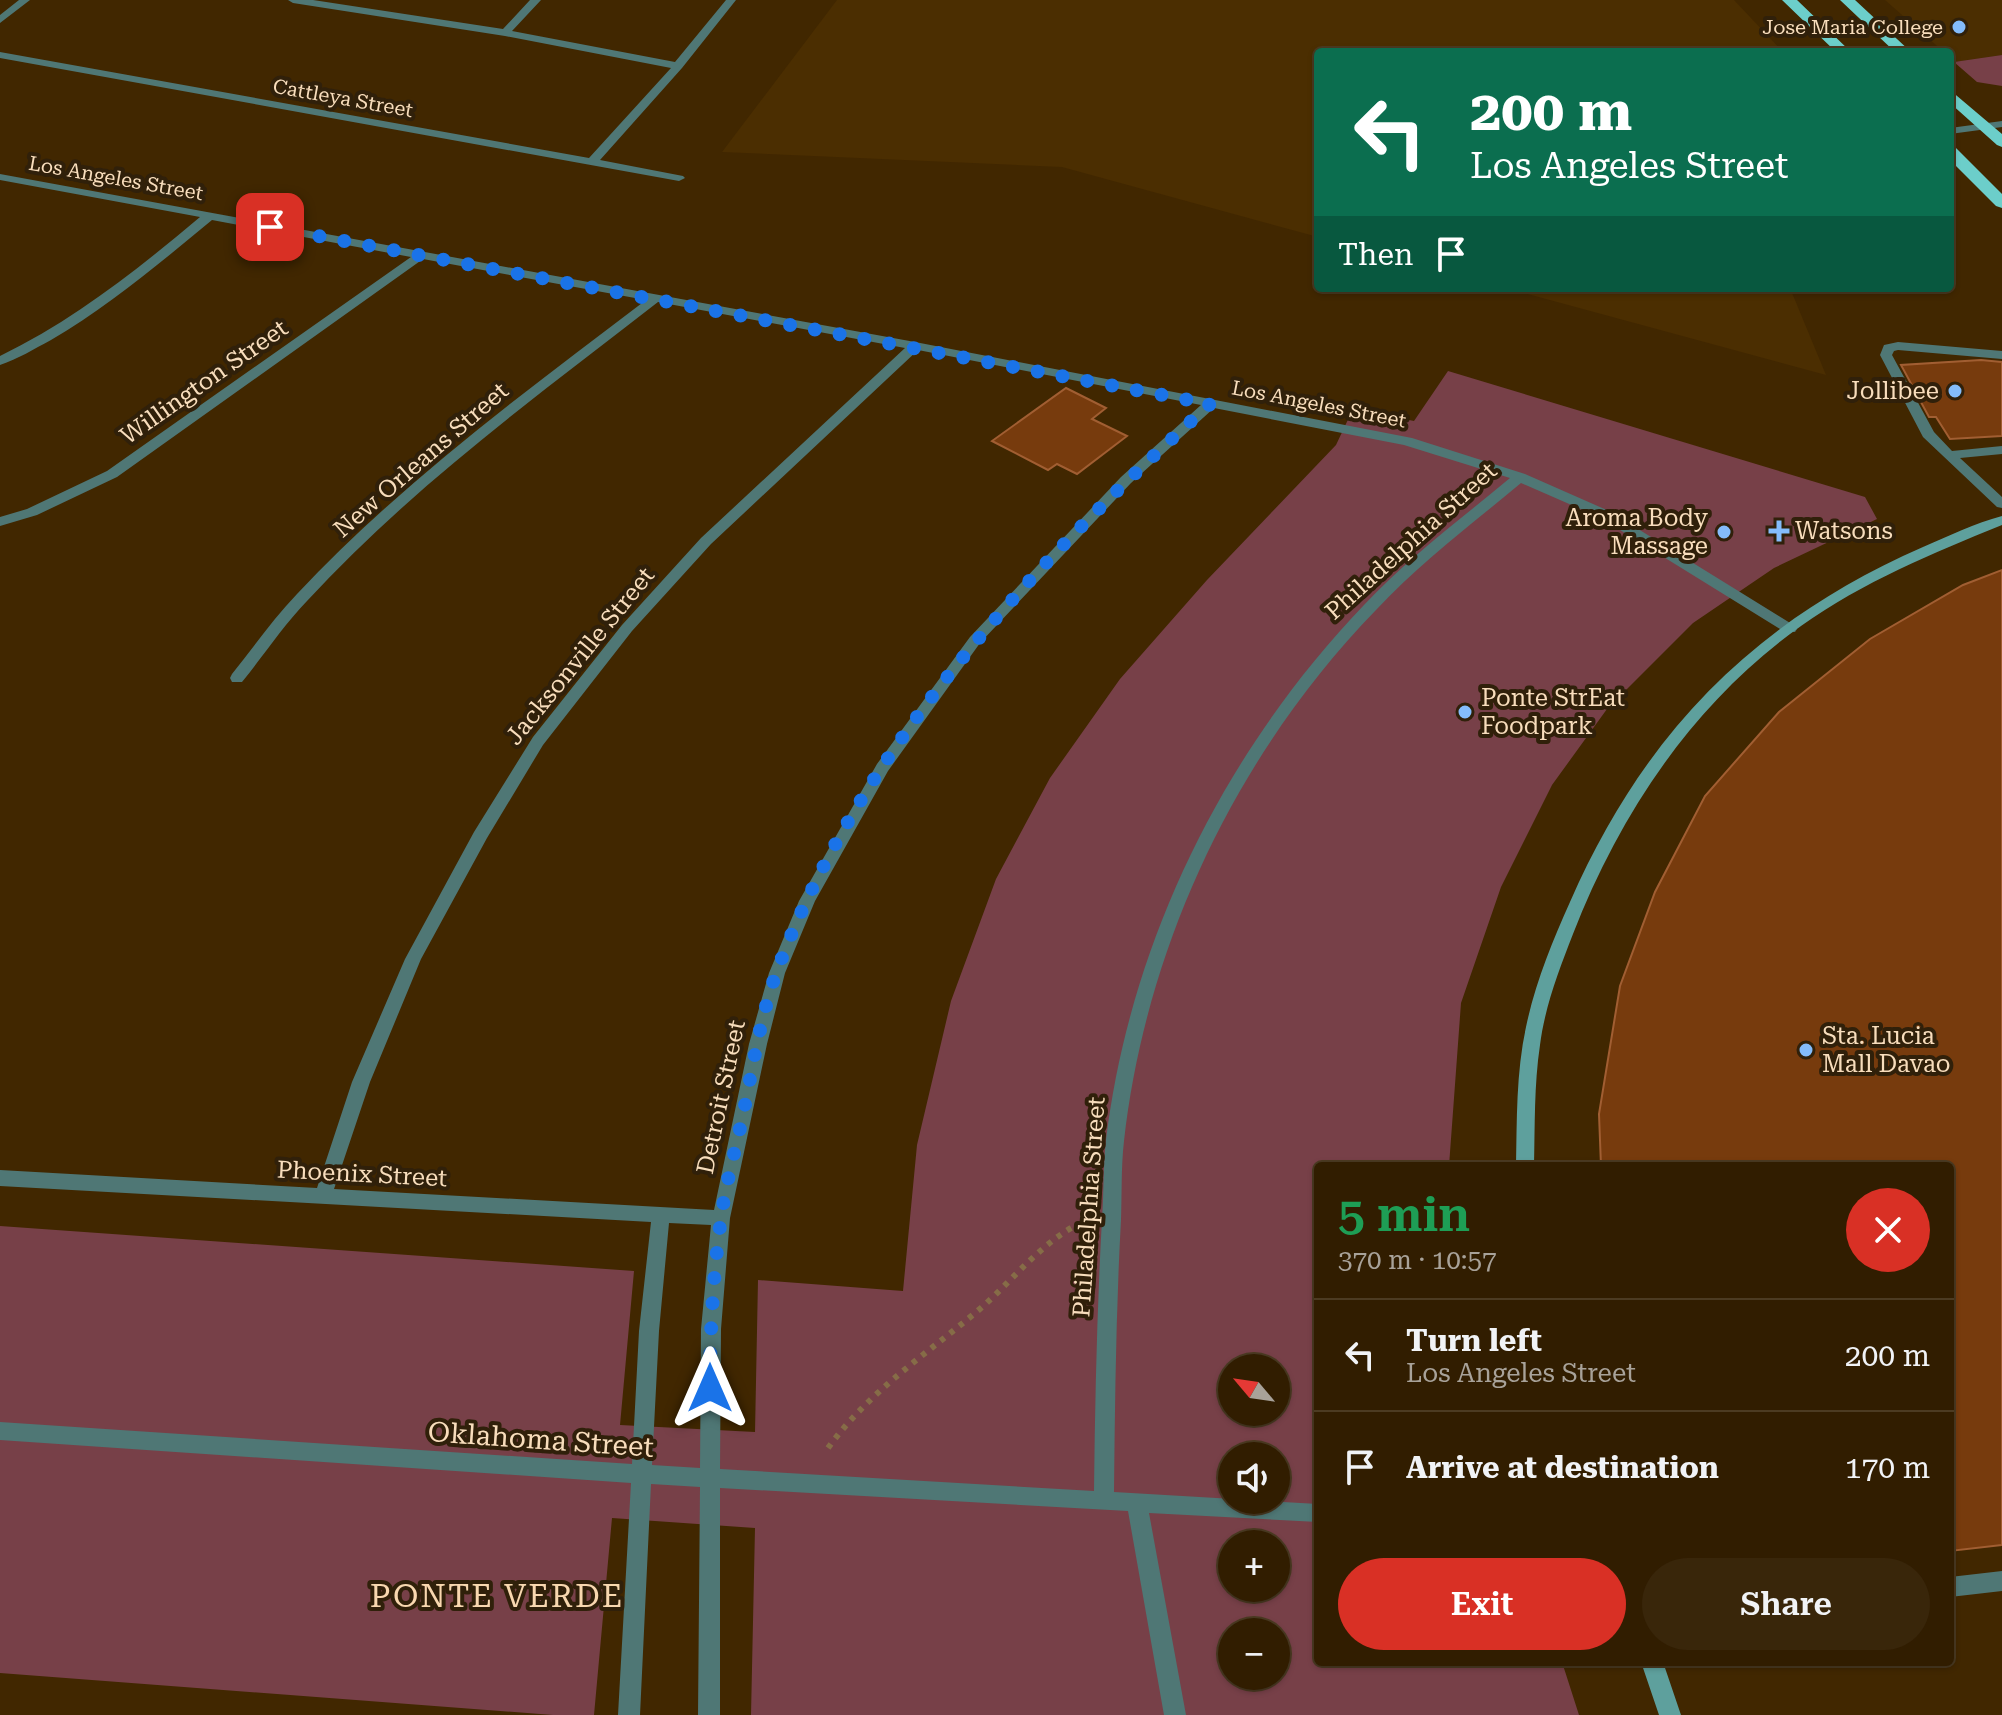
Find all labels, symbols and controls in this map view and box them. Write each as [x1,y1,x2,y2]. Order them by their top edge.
place label: Jose Maria College [1762,15,1943,39]
marker: Jose Maria College [1950,18,1968,36]
street label: Cattleya Street [271,74,415,122]
text: 200 m [1470,78,1632,144]
icon: left [1338,80,1442,184]
text: Los Angeles Street [1470,145,1788,187]
street label: Los Angeles Street [27,151,206,205]
pin [236,193,304,261]
icon: arrive [248,205,292,249]
icon: arrive [1429,232,1473,276]
text: Then [1338,237,1413,272]
street label: Willington Street [115,314,293,450]
street label: Los Angeles Street [1230,375,1409,433]
street label: New Orleans Street [328,377,514,543]
place label: Jollibee [1847,377,1939,405]
marker: Jollibee [1946,382,1964,400]
street label: Philadelphia Street [1319,457,1503,625]
place label: Aroma Body Massage [1565,504,1709,560]
place label: Watsons [1795,517,1893,545]
marker: Watsons [1770,522,1788,540]
marker: Aroma Body Massage [1715,523,1733,541]
street label: Jacksonville Street [500,562,660,750]
place label: Ponte StrEat Foodpark [1481,684,1625,740]
marker: Ponte StrEat Foodpark [1456,703,1474,721]
street label: Detroit Street [691,1017,751,1177]
place label: Sta. Lucia Mall Davao [1822,1022,1950,1078]
marker: Sta. Lucia Mall Davao [1797,1041,1815,1059]
street label: Philadelphia Street [1067,1096,1111,1318]
street label: Phoenix Street [276,1156,448,1192]
text: 5 min [1338,1187,1470,1243]
button: close [1846,1188,1930,1272]
text: 370 m · 10:57 [1338,1245,1497,1275]
text: Turn left [1406,1323,1542,1358]
icon: left [1338,1333,1382,1377]
text: 200 m [1845,1338,1930,1373]
position arrow [668,1346,752,1430]
north arrow [1218,1354,1290,1426]
map controls [1218,1354,1290,1690]
text: Los Angeles Street [1406,1358,1636,1388]
street label: Oklahoma Street [427,1415,655,1464]
button: sound [1218,1442,1290,1514]
icon: arrive [1338,1445,1382,1489]
text: Arrive at destination [1406,1450,1719,1485]
text: 170 m [1845,1450,1930,1485]
button: + [1218,1530,1290,1602]
button: Exit [1338,1558,1626,1650]
button: Share [1642,1558,1930,1650]
district label: PONTE VERDE [370,1577,624,1615]
button: − [1218,1618,1290,1690]

